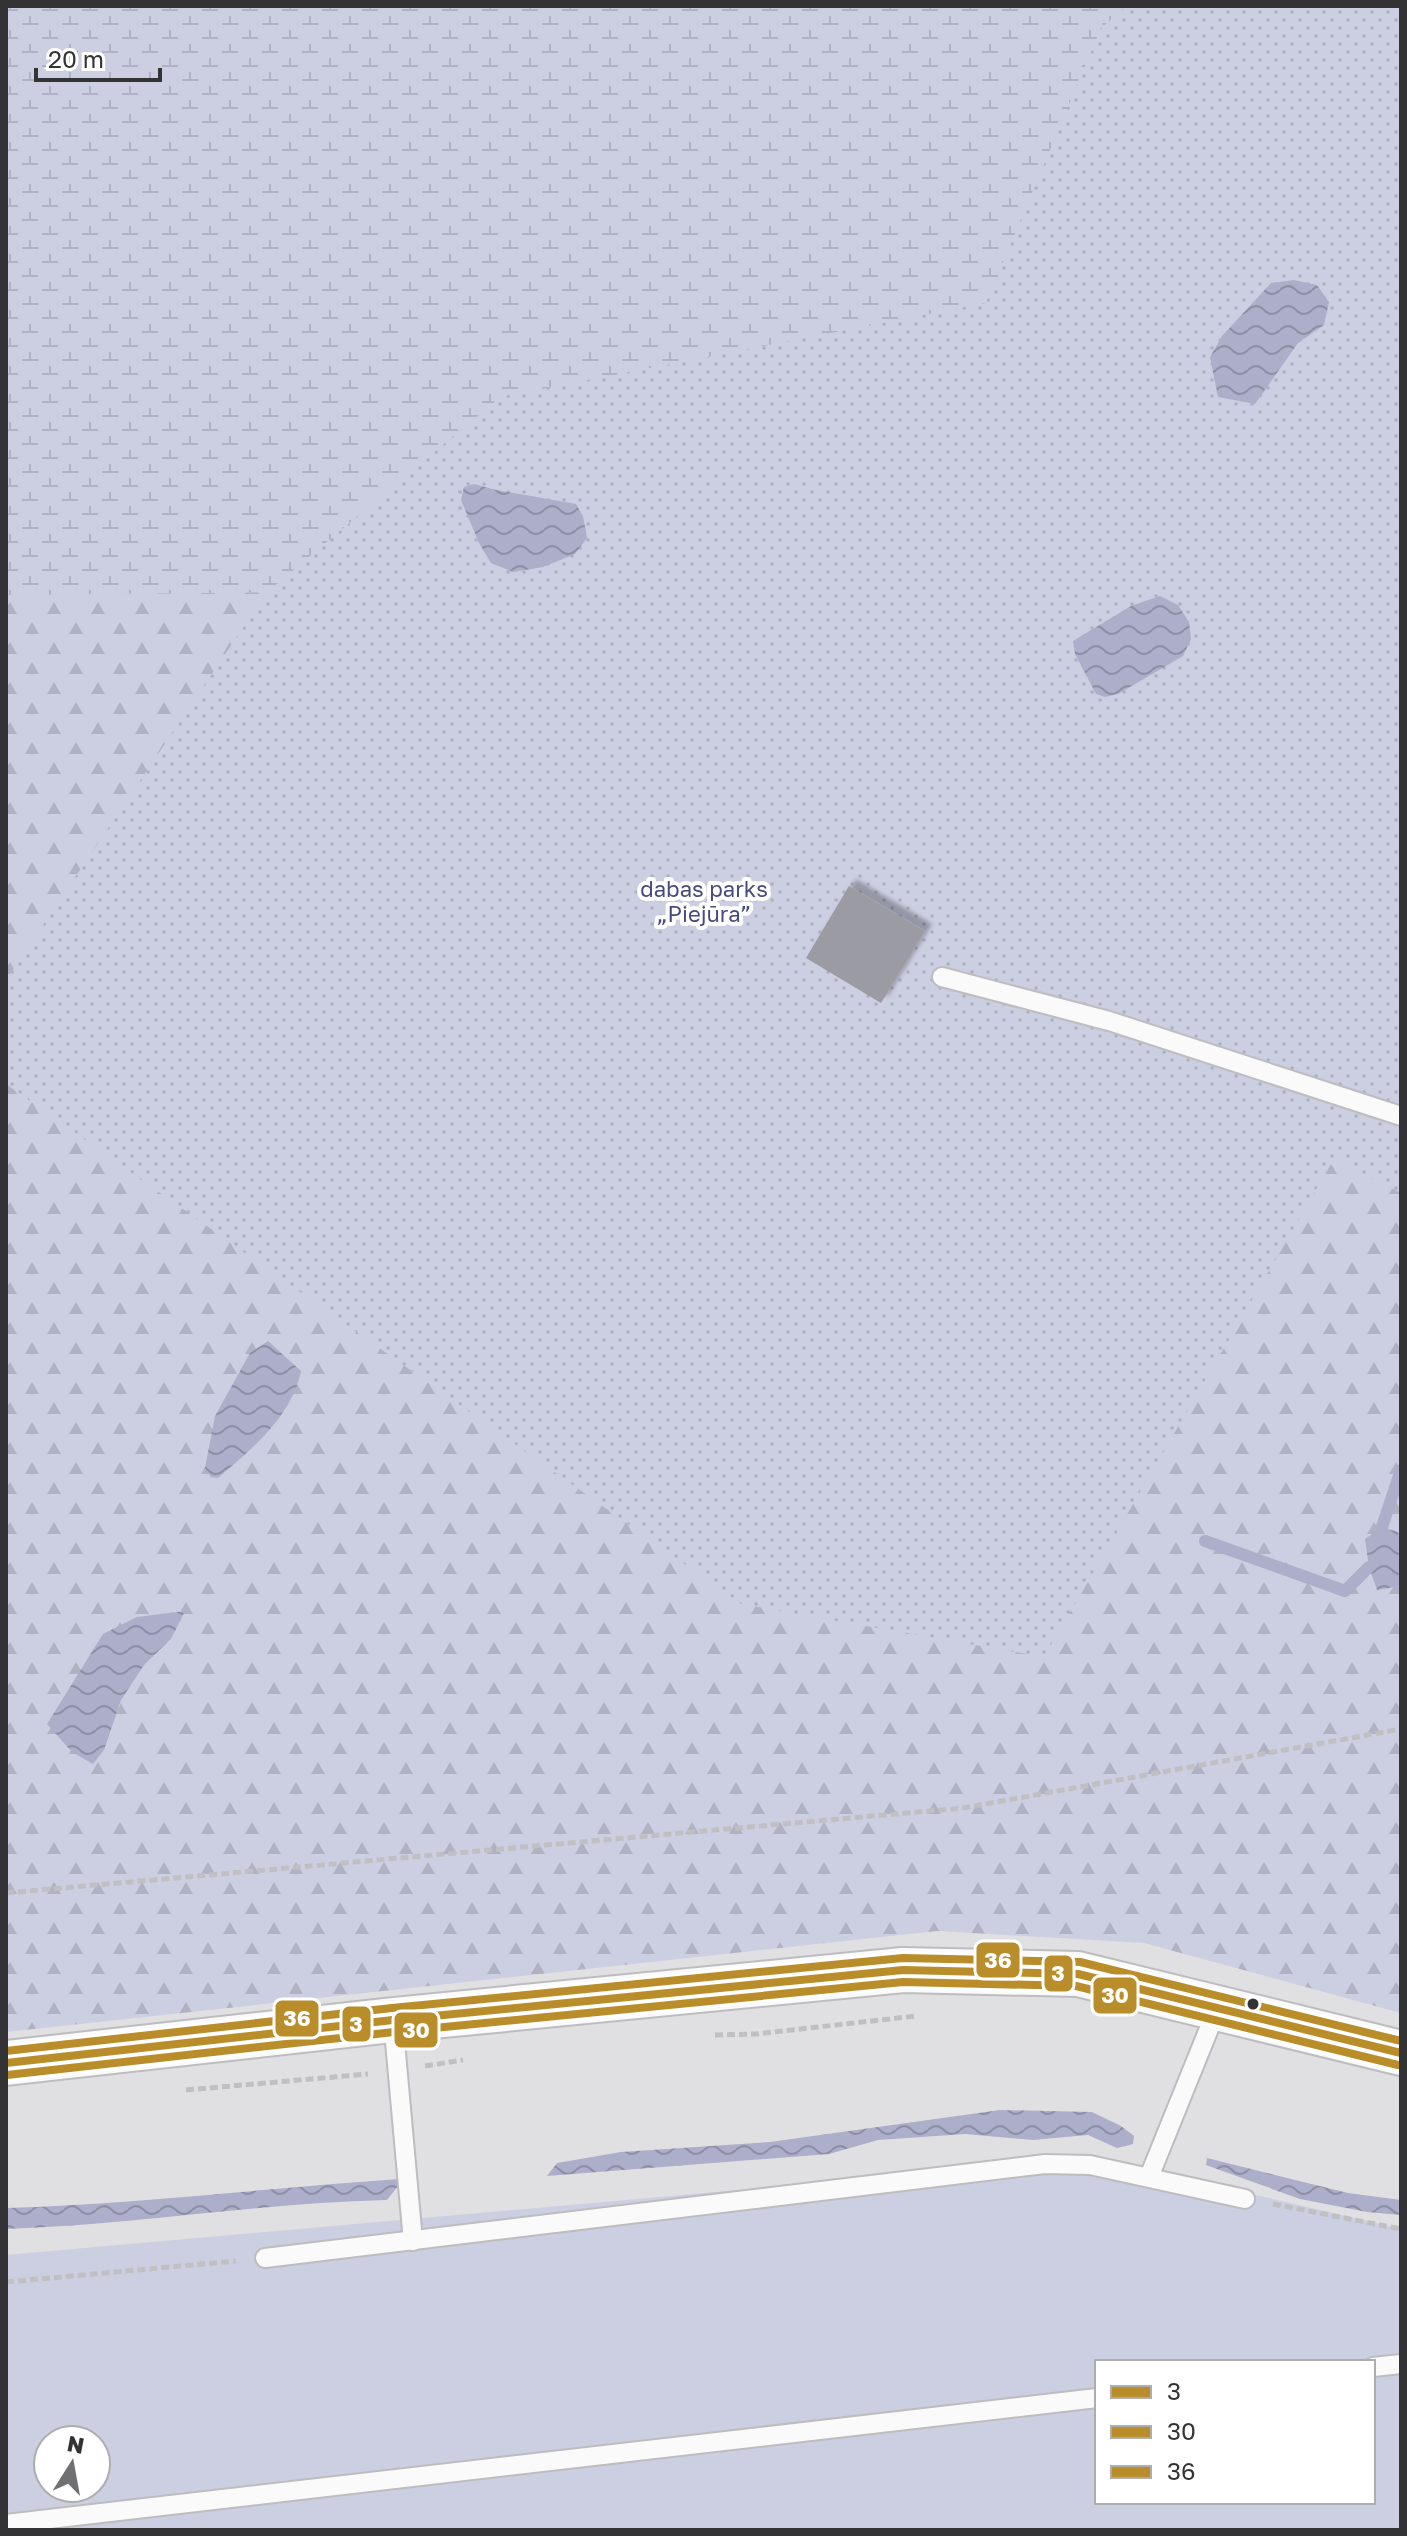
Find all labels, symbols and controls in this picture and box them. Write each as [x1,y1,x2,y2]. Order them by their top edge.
scale bar [36,32,160,82]
text: 20 m [48,44,104,73]
park label: dabas parks „Piejūra” [640,875,768,927]
line badge: 36 [975,1941,1021,1979]
text: 36 [984,1946,1012,1973]
line badge: 3 [1043,1954,1074,1993]
text: 3 [1051,1959,1065,1986]
line badge: 30 [1092,1976,1138,2015]
text: 30 [1101,1981,1129,2008]
unlabelled marker [1245,1996,1261,2012]
line badge: 36 [274,1999,320,2038]
text: 36 [283,2004,311,2031]
line badge: 3 [341,2005,372,2043]
text: 3 [349,2010,363,2037]
line badge: 30 [393,2011,439,2049]
text: 30 [402,2016,430,2043]
legend [1095,2360,1375,2504]
text: 3 [1167,2376,1181,2405]
text: 30 [1167,2416,1196,2445]
north arrow [32,2424,112,2504]
text: N [65,2429,87,2459]
text: 36 [1167,2456,1196,2485]

